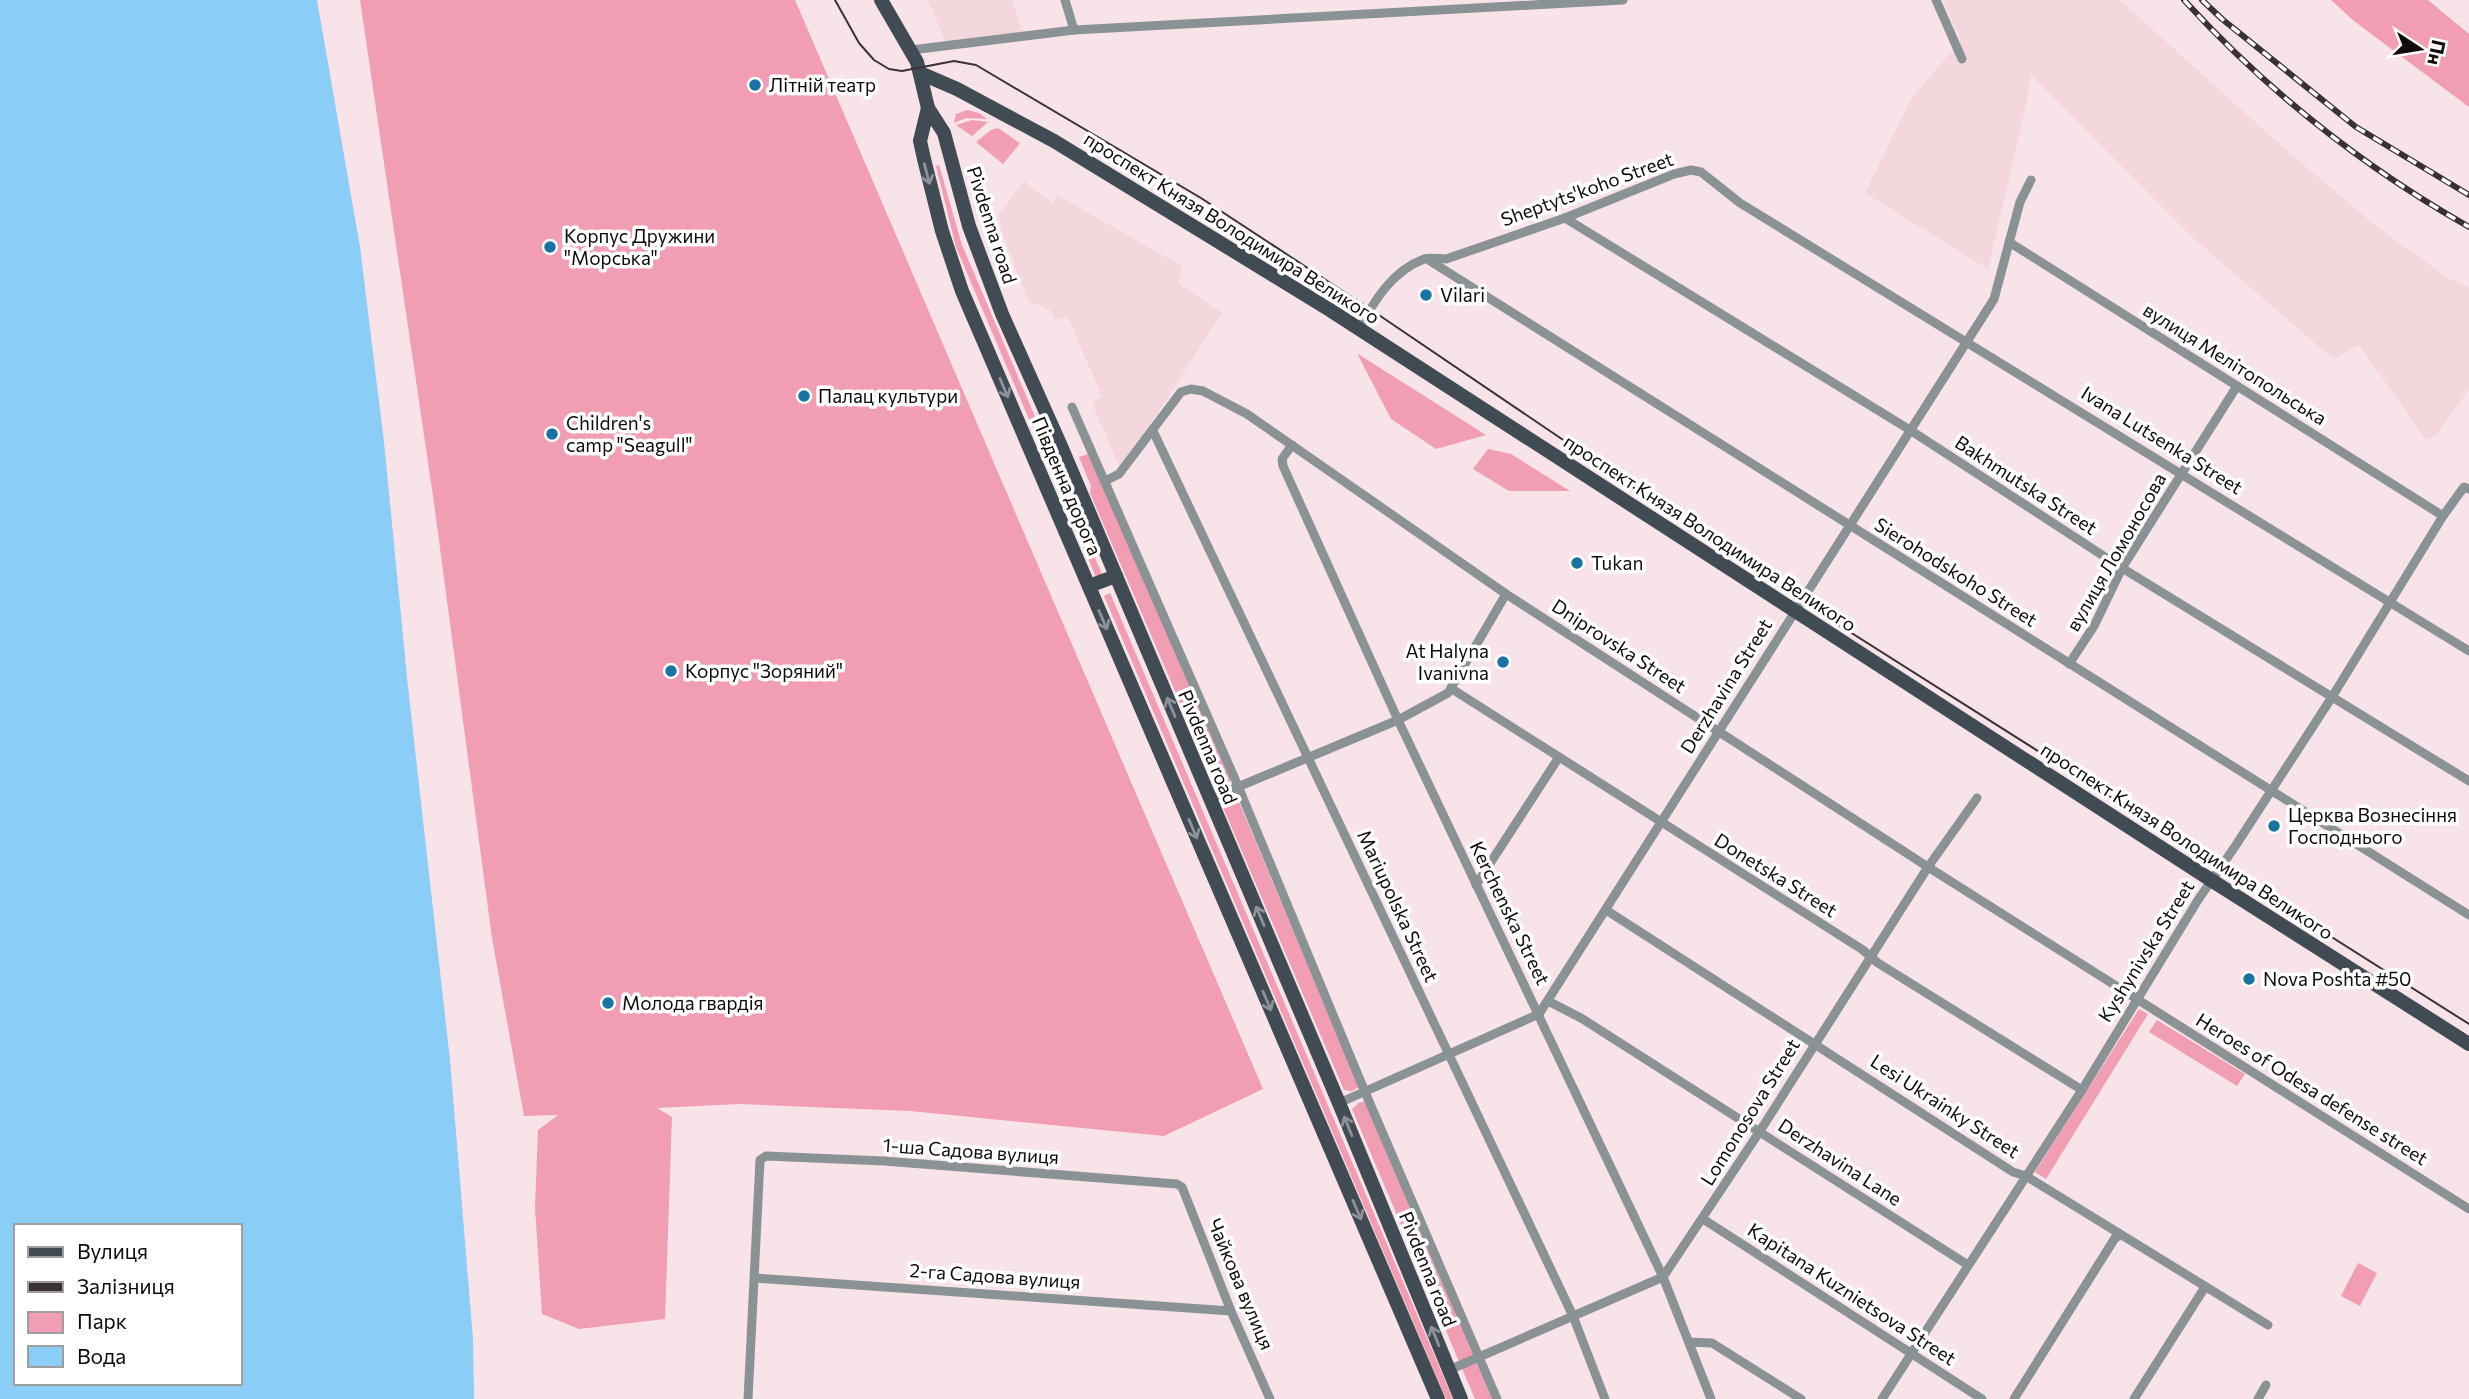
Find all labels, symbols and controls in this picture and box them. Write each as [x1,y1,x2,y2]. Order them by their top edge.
north arrow [2385,14,2455,84]
text: Пн [2423,38,2451,67]
place label: Літній театр [769,73,876,96]
marker: Літній театр [747,77,763,93]
street label: проспект Князя Володимира Великого [1080,127,1384,329]
street label: Sheptyts'koho Street [1497,147,1676,230]
one-way arrow [922,163,935,185]
street label: Pivdenna road [963,163,1022,287]
place label: Корпус Дружини "Морська" [564,224,715,269]
marker: Корпус Дружини "Морська" [542,239,558,255]
place label: Vilari [1440,283,1485,306]
marker: Vilari [1418,287,1434,303]
street label: вулиця Мелітопольська [2139,298,2331,429]
one-way arrow [998,377,1011,398]
street label: Ivana Lutsenka Street [2077,381,2247,499]
place label: Палац культури [818,384,958,407]
marker: Палац культури [796,388,812,404]
place label: Children's camp "Seagull" [566,411,693,456]
street label: Південна дорога [1028,413,1107,559]
marker: Children's camp "Seagull" [544,426,560,442]
street label: проспект Князя Володимира Великого [1560,429,1861,636]
street label: Bakhmutska Street [1951,430,2102,539]
street label: вулиця Ломоносова [2061,468,2170,635]
street label: Sierohodskoho Street [1871,512,2042,631]
place label: Tukan [1591,551,1643,574]
marker: Tukan [1569,555,1585,571]
street label: Dniprovska Street [1548,594,1691,698]
one-way arrow [1097,608,1110,630]
street label: Derzhavina Street [1675,614,1776,757]
place label: At Halyna Ivanivna [1406,639,1489,684]
marker: At Halyna Ivanivna [1495,654,1511,670]
place label: Корпус "Зоряний" [685,659,843,682]
marker: Корпус "Зоряний" [663,663,679,679]
street label: Pivdenna road [1174,686,1243,808]
one-way arrow [1163,697,1176,718]
street label: проспект Князя Володимира Великого [2037,737,2338,944]
place label: Церква Вознесіння Господнього [2288,803,2457,848]
one-way arrow [1187,817,1200,839]
marker: Церква Вознесіння Господнього [2266,818,2282,834]
street label: Mariupolska Street [1353,826,1444,985]
street label: Donetska Street [1711,828,1842,922]
street label: Kerchenska Street [1466,837,1555,988]
street label: Kyshynivska Street [2093,876,2199,1026]
one-way arrow [1252,906,1265,928]
place label: Nova Poshta #50 [2263,967,2411,990]
marker: Nova Poshta #50 [2241,971,2257,987]
one-way arrow [1261,990,1274,1011]
place label: Молода гвардія [622,991,764,1014]
marker: Молода гвардія [600,995,616,1011]
street label: Heroes of Odesa defense street [2192,1008,2432,1170]
street label: Lomonosova Street [1695,1034,1804,1189]
street label: Lesi Ukrainky Street [1867,1049,2024,1162]
street label: Derzhavina Lane [1774,1113,1906,1210]
one-way arrow [1341,1115,1354,1137]
street label: 1-ша Садова вулиця [882,1133,1060,1168]
one-way arrow [1351,1199,1364,1220]
street label: Pivdenna road [1395,1208,1462,1330]
street label: Чайкова вулиця [1203,1215,1279,1353]
street label: Kapitana Kuznietsova Street [1744,1218,1961,1370]
legend [14,1224,242,1385]
text: Вулиця [77,1238,148,1263]
street label: 2-га Садова вулиця [909,1258,1081,1293]
text: Залізниця [77,1273,175,1298]
text: Парк [77,1308,127,1333]
one-way arrow [1428,1326,1441,1347]
text: Вода [77,1343,126,1368]

